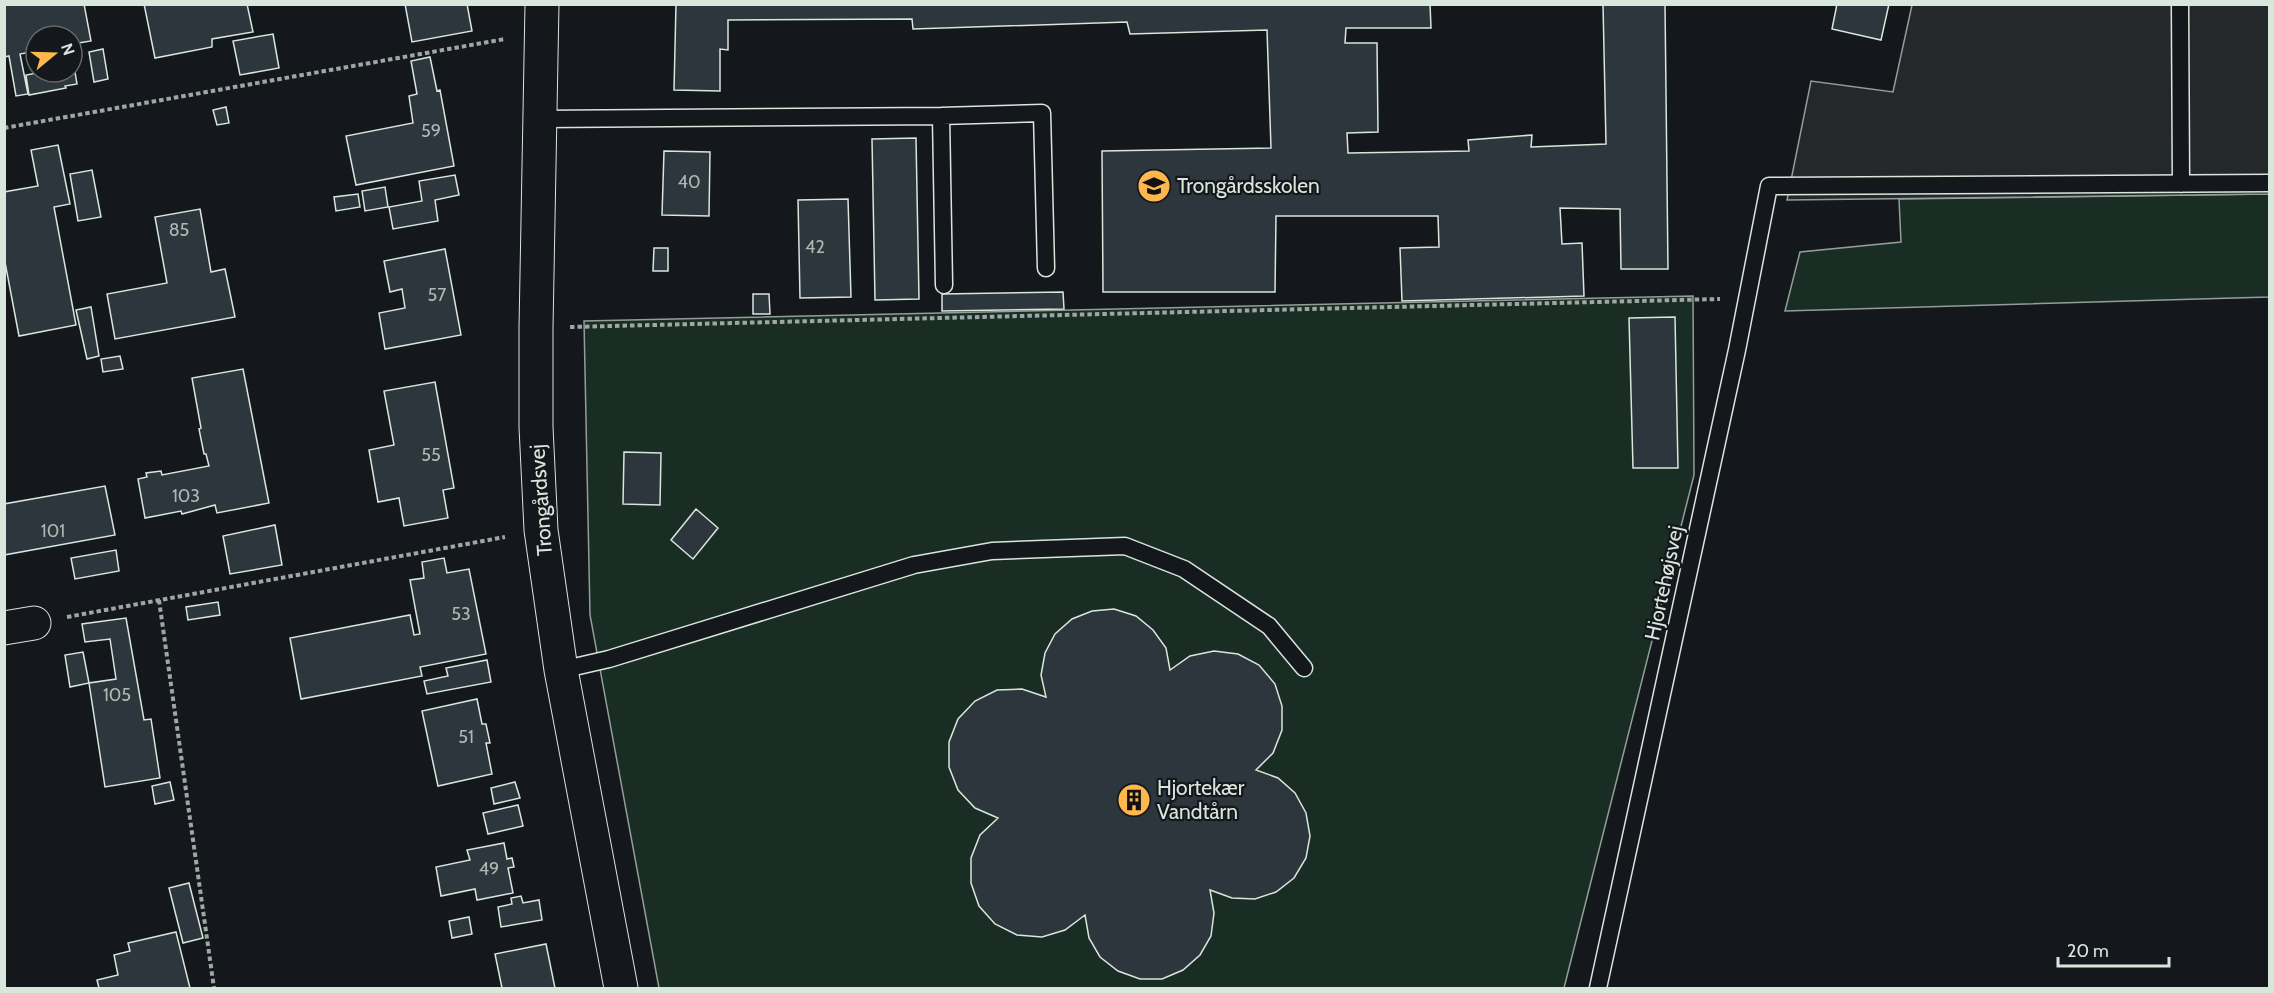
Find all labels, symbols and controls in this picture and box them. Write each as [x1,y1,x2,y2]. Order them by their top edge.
north arrow [24,24,84,84]
text: N [57,41,79,58]
house number: 59 [421,120,441,142]
school or university icon: Trongårdsskolen [1136,168,1172,204]
house number: 40 [678,171,700,193]
place label: Trongårdsskolen [1177,173,1320,198]
house number: 85 [169,219,189,241]
house number: 42 [805,236,825,258]
house number: 57 [428,284,446,306]
street label: Trongårdsvej [524,443,558,557]
house number: 55 [421,444,441,466]
house number: 103 [172,485,200,507]
house number: 101 [41,520,65,542]
street label: Hjortehøjsvej [1639,523,1689,643]
house number: 53 [451,603,471,625]
house number: 105 [103,684,131,706]
house number: 51 [458,726,474,748]
place label: Hjortekær Vandtårn [1157,775,1245,824]
building icon: Hjortekær Vandtårn [1116,782,1152,818]
house number: 49 [479,858,499,880]
scale bar [2058,930,2169,968]
text: 20 m [2067,940,2109,962]

